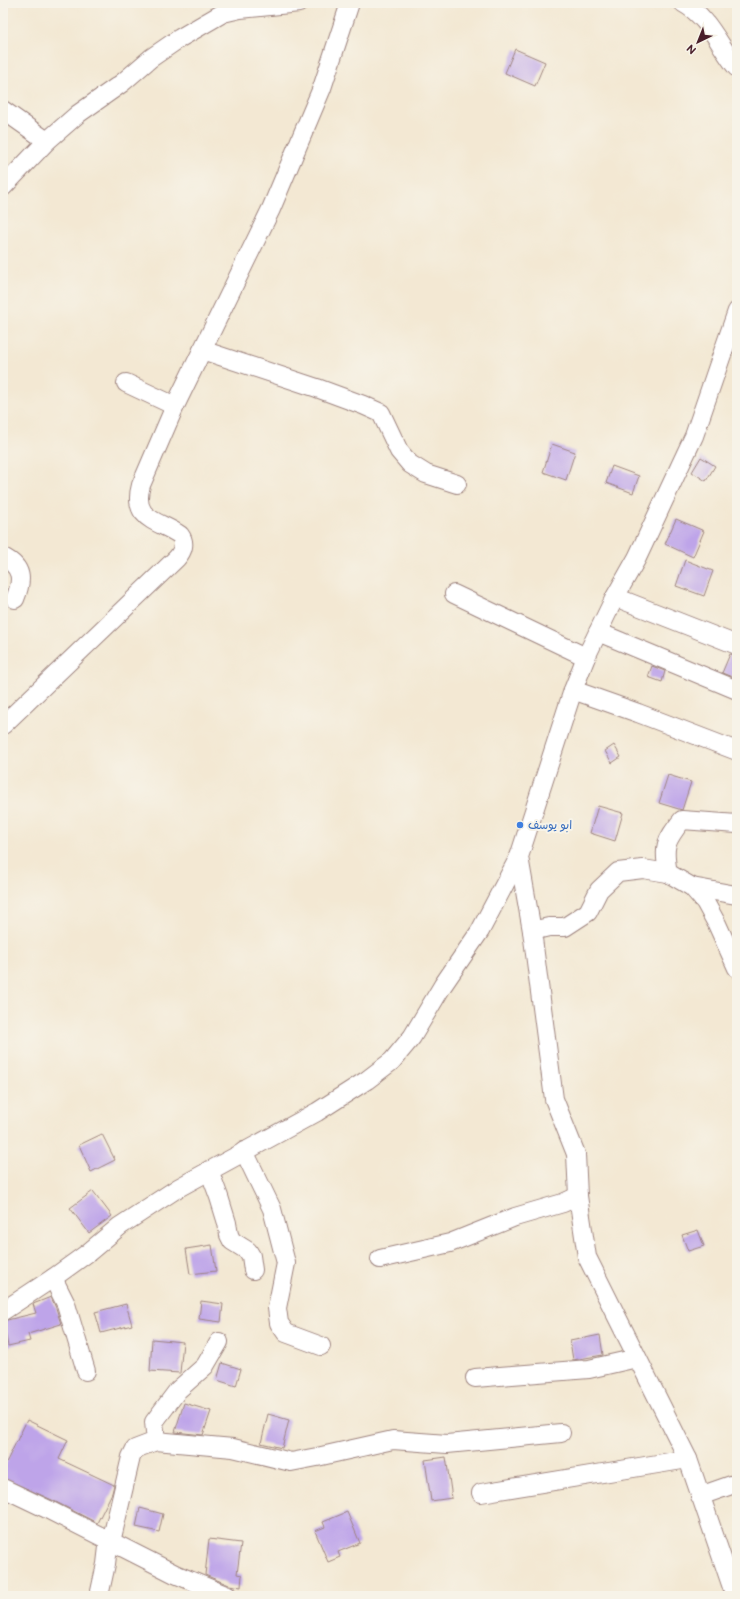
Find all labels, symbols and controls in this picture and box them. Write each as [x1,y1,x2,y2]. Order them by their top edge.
north arrow [678,22,718,62]
text: N [684,41,699,57]
place label: ابو يوسف [528,818,572,833]
marker: ابو يوسف [515,820,525,830]

